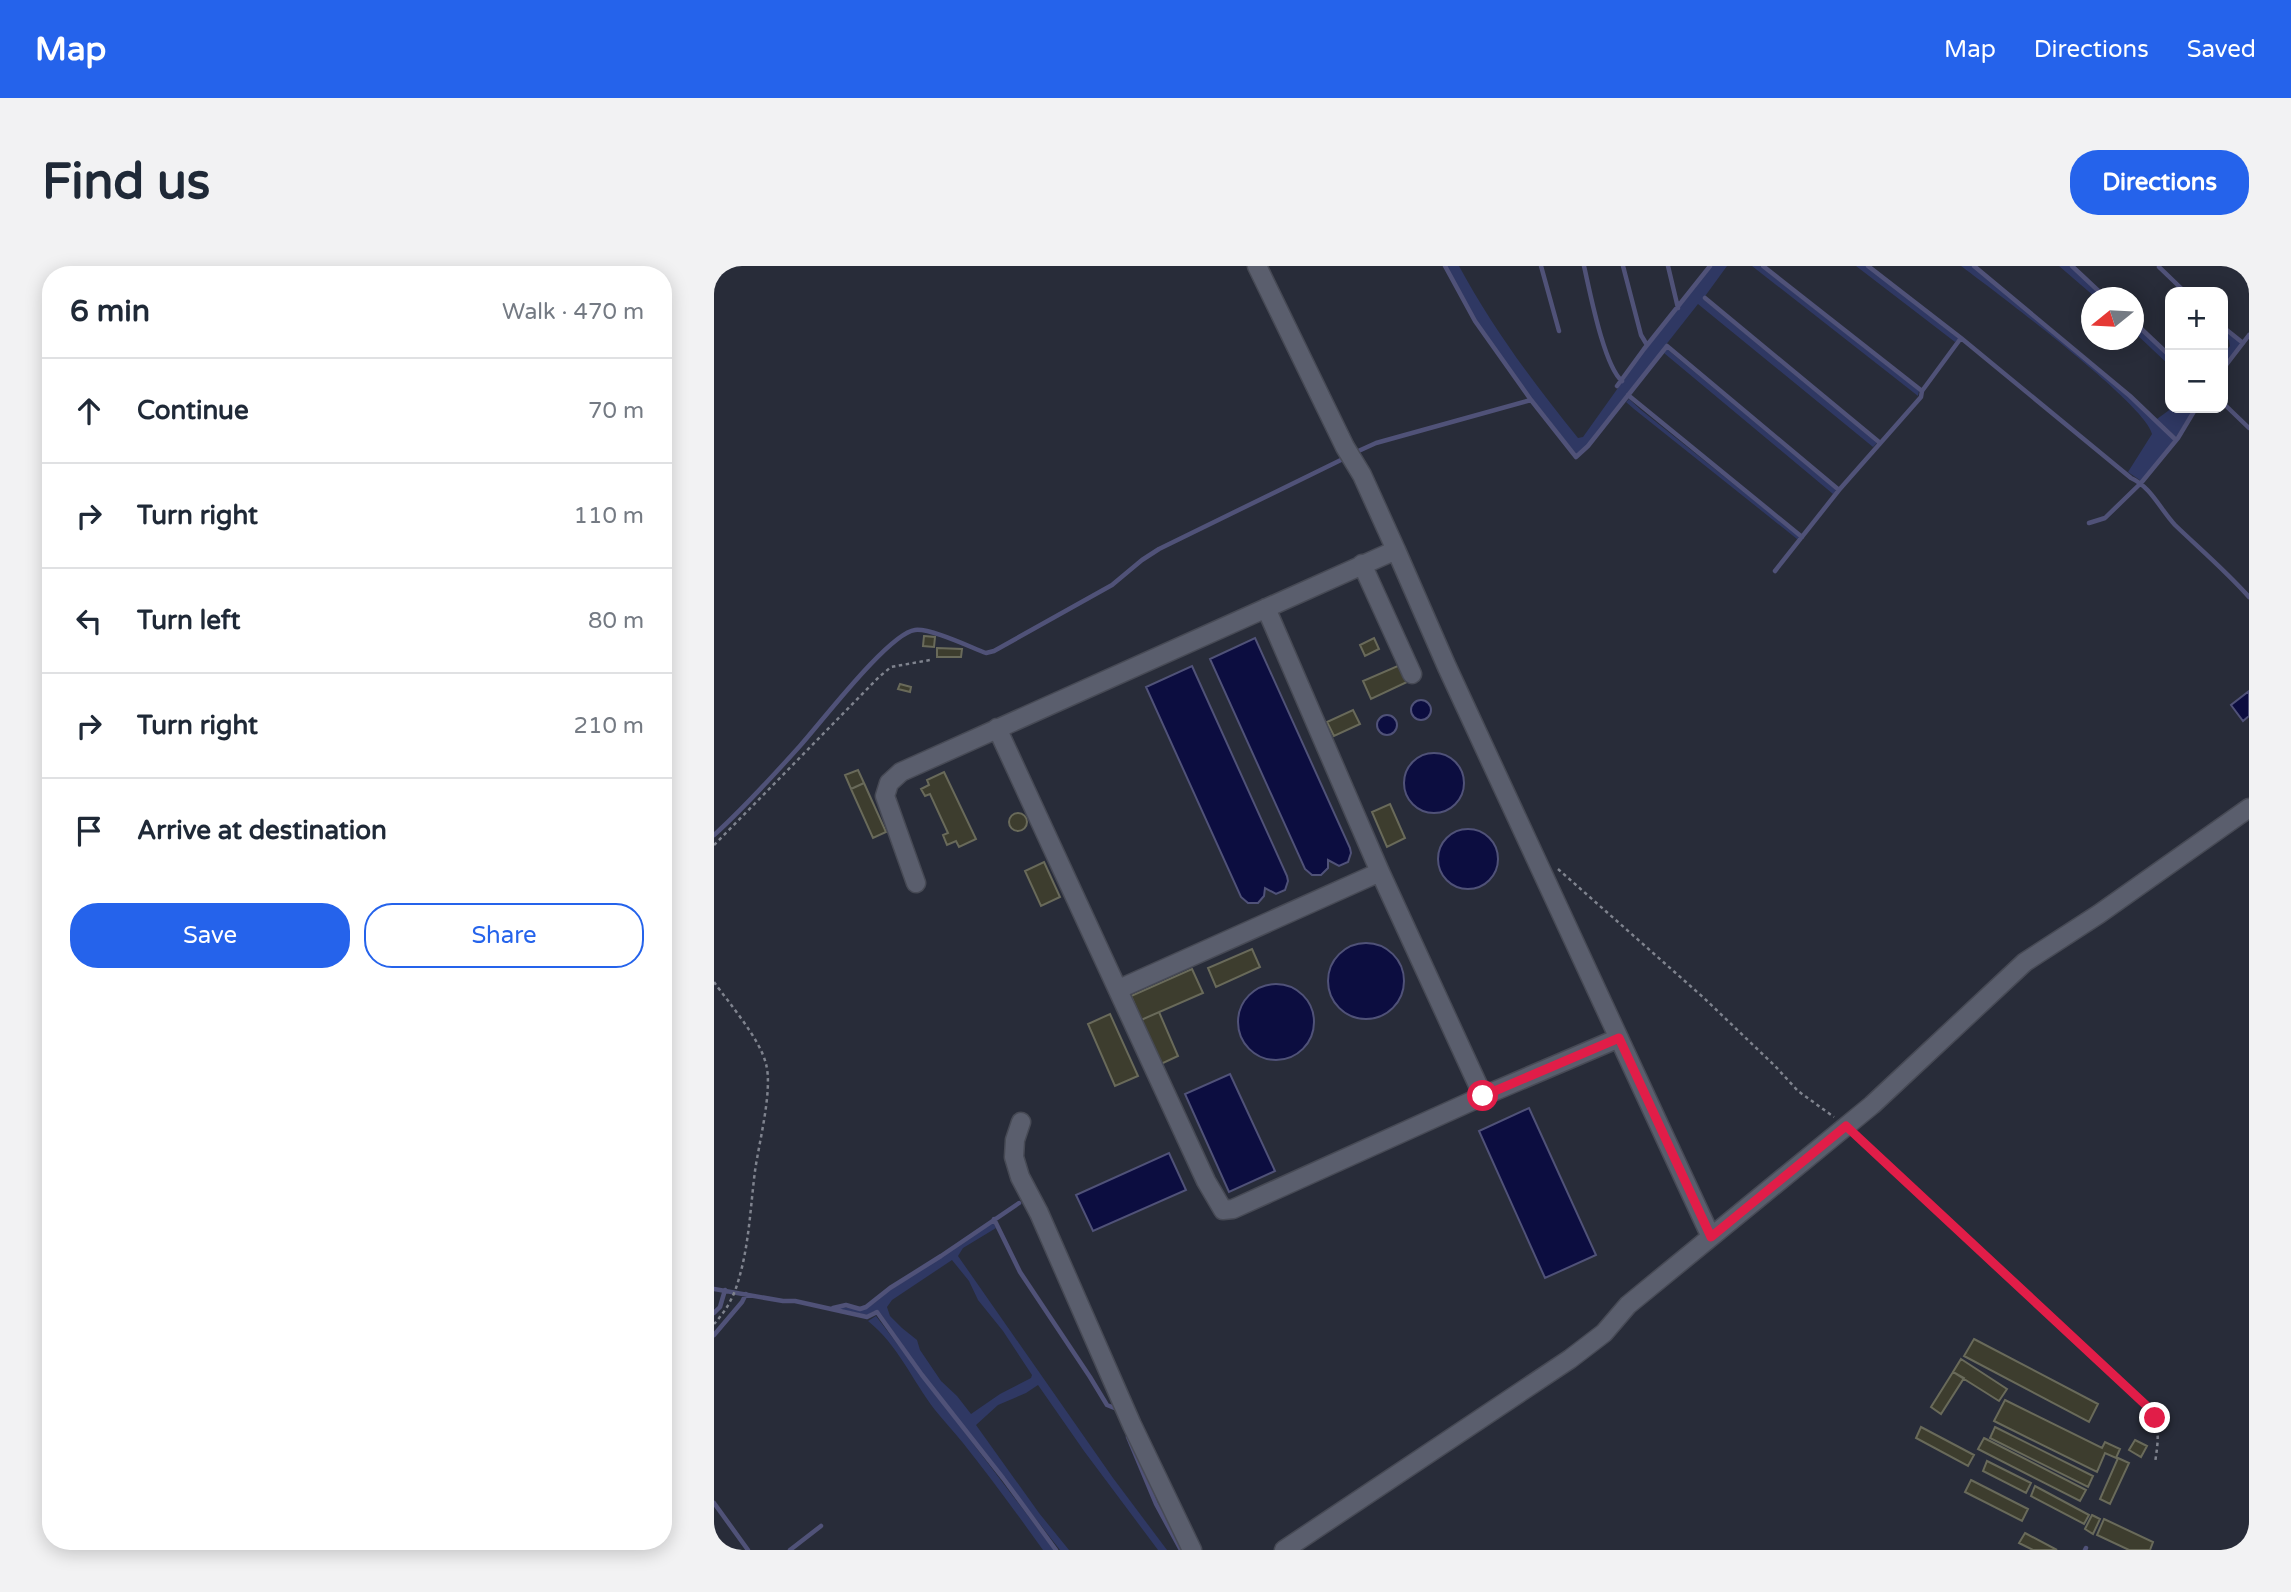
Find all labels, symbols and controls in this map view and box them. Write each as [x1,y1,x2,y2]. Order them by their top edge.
text: Map [35,30,106,69]
text: Map [1944,35,1996,64]
text: Directions [2034,35,2149,64]
text: Saved [2187,35,2256,64]
button: Directions [2070,150,2249,215]
text: Find us [42,153,210,212]
north arrow [2081,287,2144,350]
map controls [2165,287,2228,413]
button: + [2165,287,2228,350]
text: 6 min [70,293,150,330]
text: Walk · 470 m [502,298,644,326]
button: − [2165,350,2228,413]
icon: ahead [70,392,108,430]
text: Continue [137,395,249,426]
text: 70 m [588,397,644,425]
icon: right [70,497,108,535]
text: Turn right [137,500,258,531]
text: 110 m [574,502,644,530]
icon: left [70,602,108,640]
text: Turn left [137,605,240,636]
text: 80 m [588,607,644,635]
icon: right [70,707,108,745]
text: Turn right [137,710,258,741]
text: 210 m [574,712,644,740]
icon: arrive [70,812,108,850]
text: Arrive at destination [137,815,387,846]
button: Save [70,903,350,968]
button: Share [364,903,644,968]
route start [1467,1080,1498,1111]
route end [2139,1402,2170,1433]

